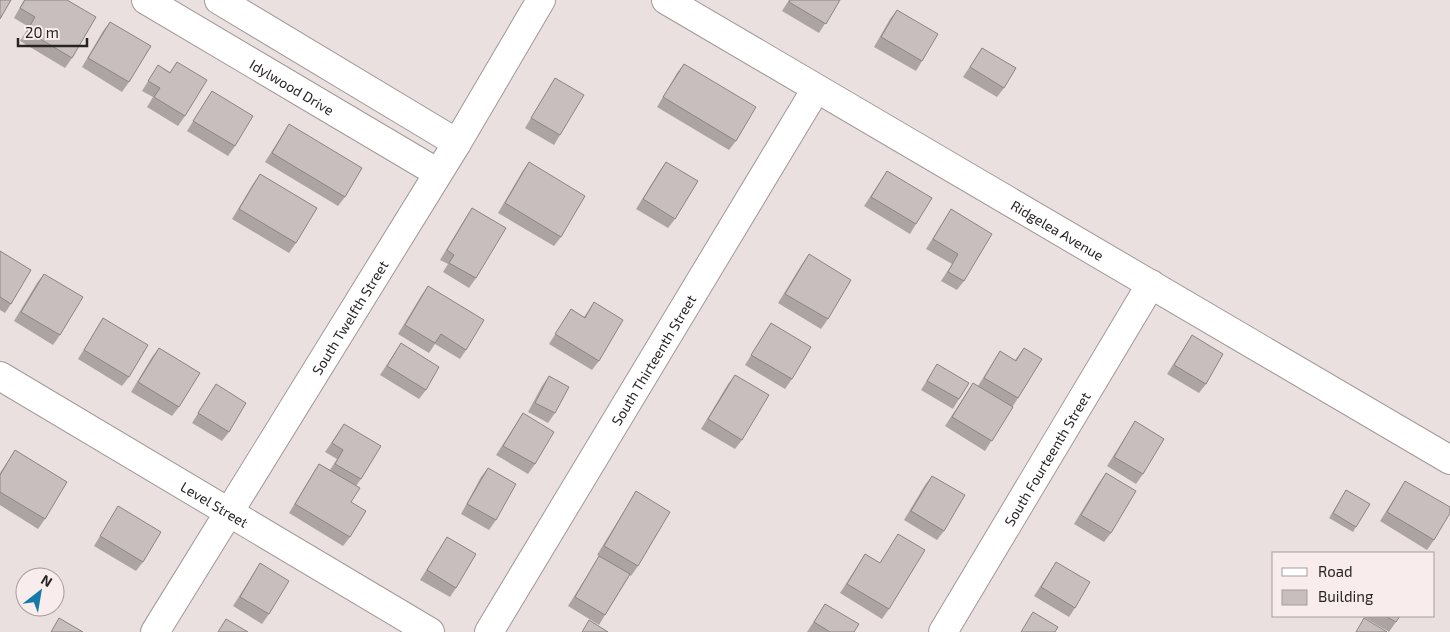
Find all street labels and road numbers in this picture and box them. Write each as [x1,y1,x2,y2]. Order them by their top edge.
street label: Idylwood Drive [247,55,337,118]
street label: Ridgelea Avenue [1008,196,1107,264]
street label: South Twelfth Street [308,257,391,378]
street label: South Thirteenth Street [607,291,699,428]
street label: South Fourteenth Street [1000,388,1093,529]
street label: Level Street [178,477,252,530]

